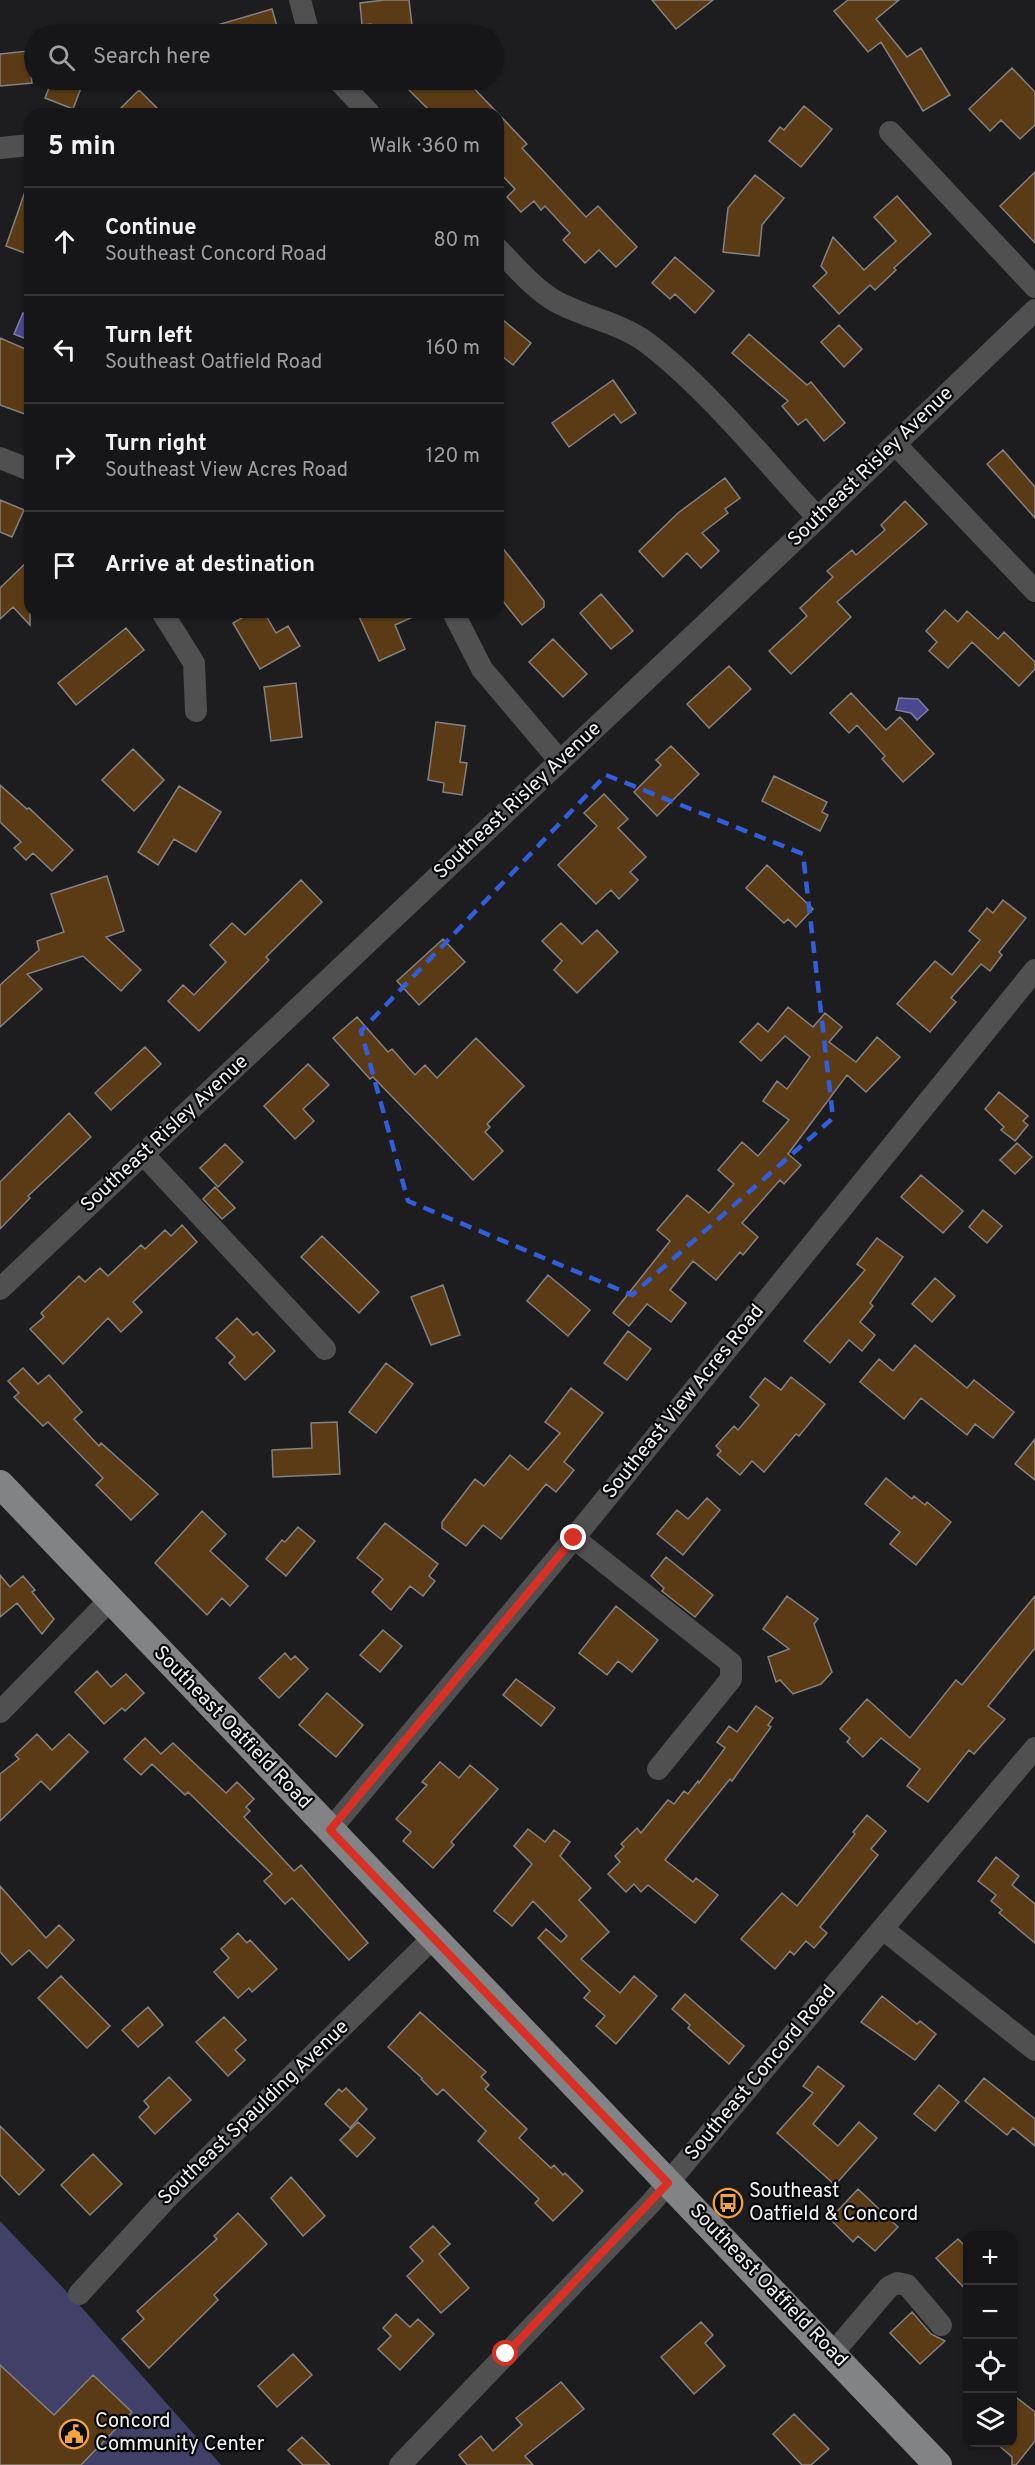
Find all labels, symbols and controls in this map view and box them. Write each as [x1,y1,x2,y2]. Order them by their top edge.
search box [24,24,504,90]
icon: search [45,41,78,74]
text: Search here [93,44,211,71]
text: 5 min [48,131,116,164]
text: Walk · 360 m [369,134,480,160]
text: Continue [105,215,196,242]
icon: ahead [48,225,81,258]
text: 80 m [434,228,480,254]
text: Southeast Concord Road [105,242,327,268]
text: Turn left [105,323,193,350]
icon: left [48,333,81,366]
text: 160 m [426,336,480,362]
text: Southeast Oatfield Road [105,350,322,376]
street label: Southeast Risley Avenue [783,381,959,553]
text: Turn right [105,431,207,458]
icon: right [48,441,81,474]
text: 120 m [426,444,480,470]
text: Southeast View Acres Road [105,458,348,484]
icon: arrive [48,549,81,582]
text: Arrive at destination [105,552,315,579]
street label: Southeast Risley Avenue [429,716,607,886]
street label: Southeast Risley Avenue [76,1049,254,1219]
street label: Southeast View Acres Road [597,1299,771,1505]
route end [560,1524,586,1550]
street label: Southeast Oatfield Road [147,1641,317,1815]
street label: Southeast Concord Road [680,1980,842,2166]
street label: Southeast Spaulding Avenue [153,2015,355,2211]
place label: Southeast Oatfield & Concord [749,2179,918,2228]
bus stop icon: Southeast Oatfield & Concord [712,2187,744,2219]
street label: Southeast Oatfield Road [683,2199,853,2373]
map controls [963,2231,1017,2447]
button: + [963,2231,1017,2285]
button: − [963,2285,1017,2339]
button: locate [963,2339,1017,2393]
route start [492,2340,518,2366]
button: layers [963,2393,1017,2447]
place label: Concord Community Center [95,2409,265,2458]
public building icon: Concord Community Center [58,2418,90,2450]

